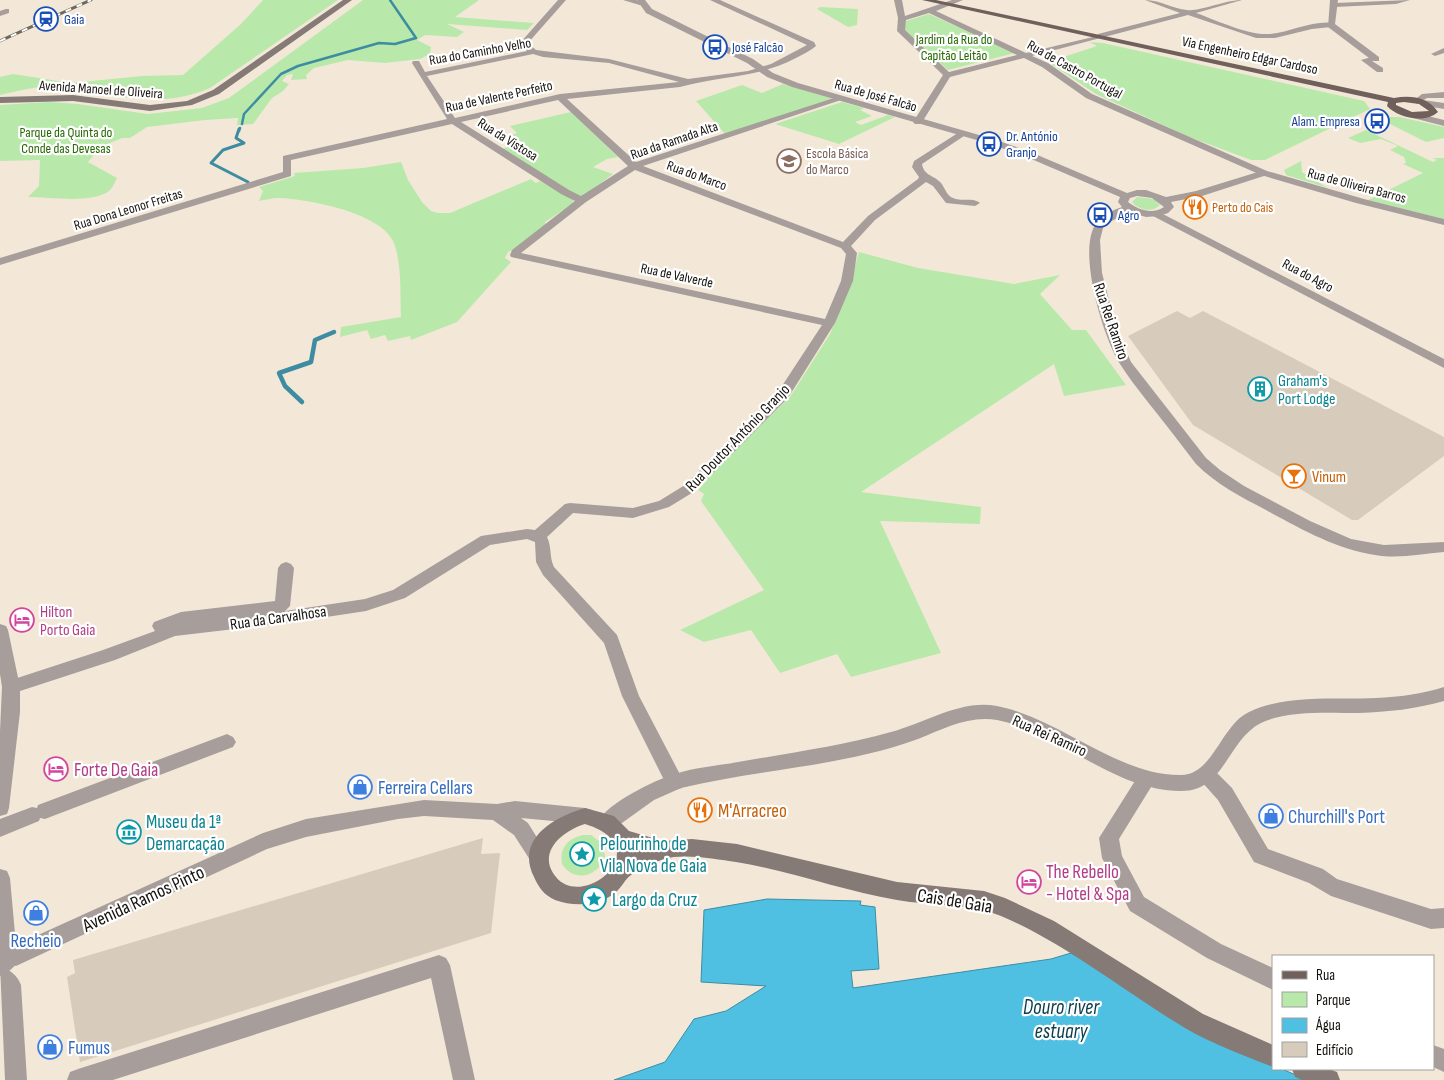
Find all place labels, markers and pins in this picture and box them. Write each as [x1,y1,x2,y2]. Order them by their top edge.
station icon: Gaia [33,6,59,32]
place label: Gaia [64,11,84,28]
bus stop icon: José Falcão [702,34,728,60]
place label: José Falcão [731,39,783,56]
bus stop icon: Alam. Empresa [1364,108,1390,134]
place label: Alam. Empresa [1291,113,1360,130]
place label: Dr. António Granjo [1006,128,1058,161]
bus stop icon: Dr. António Granjo [976,131,1002,157]
place label: Escola Básica do Marco [806,145,868,178]
school or university icon: Escola Básica do Marco [776,148,802,174]
restaurant icon: Perto do Cais [1182,194,1208,220]
place label: Perto do Cais [1212,199,1273,216]
bus stop icon: Agro [1087,202,1113,228]
place label: Agro [1117,207,1140,224]
place label: Graham's Port Lodge [1278,372,1335,409]
building icon: Graham's Port Lodge [1247,376,1273,402]
bar icon: Vinum [1281,463,1307,489]
place label: Vinum [1312,468,1346,487]
place label: Hilton Porto Gaia [40,603,95,640]
hotel icon: Hilton Porto Gaia [9,607,35,633]
hotel icon: Forte De Gaia [43,756,69,782]
place label: Forte De Gaia [74,759,158,782]
shop icon: Ferreira Cellars [347,774,373,800]
place label: Ferreira Cellars [378,777,473,800]
restaurant icon: M'Arracreo [687,797,713,823]
place label: M'Arracreo [718,800,787,823]
shop icon: Churchill's Port [1258,803,1284,829]
place label: Churchill's Port [1288,806,1385,829]
place label: Museu da 1ª Demarcação [146,811,225,856]
museum icon: Museu da 1ª Demarcação [116,819,142,845]
place label: Pelourinho de Vila Nova de Gaia [600,833,707,878]
place icon: Pelourinho de Vila Nova de Gaia [569,841,595,867]
place label: The Rebello - Hotel & Spa [1046,861,1129,906]
hotel icon: The Rebello - Hotel & Spa [1016,869,1042,895]
place icon: Largo da Cruz [581,886,607,912]
place label: Largo da Cruz [612,889,697,912]
shop icon: Recheio [23,900,49,926]
place label: Recheio [11,930,61,953]
shop icon: Fumus [37,1034,63,1060]
place label: Fumus [68,1037,110,1060]

